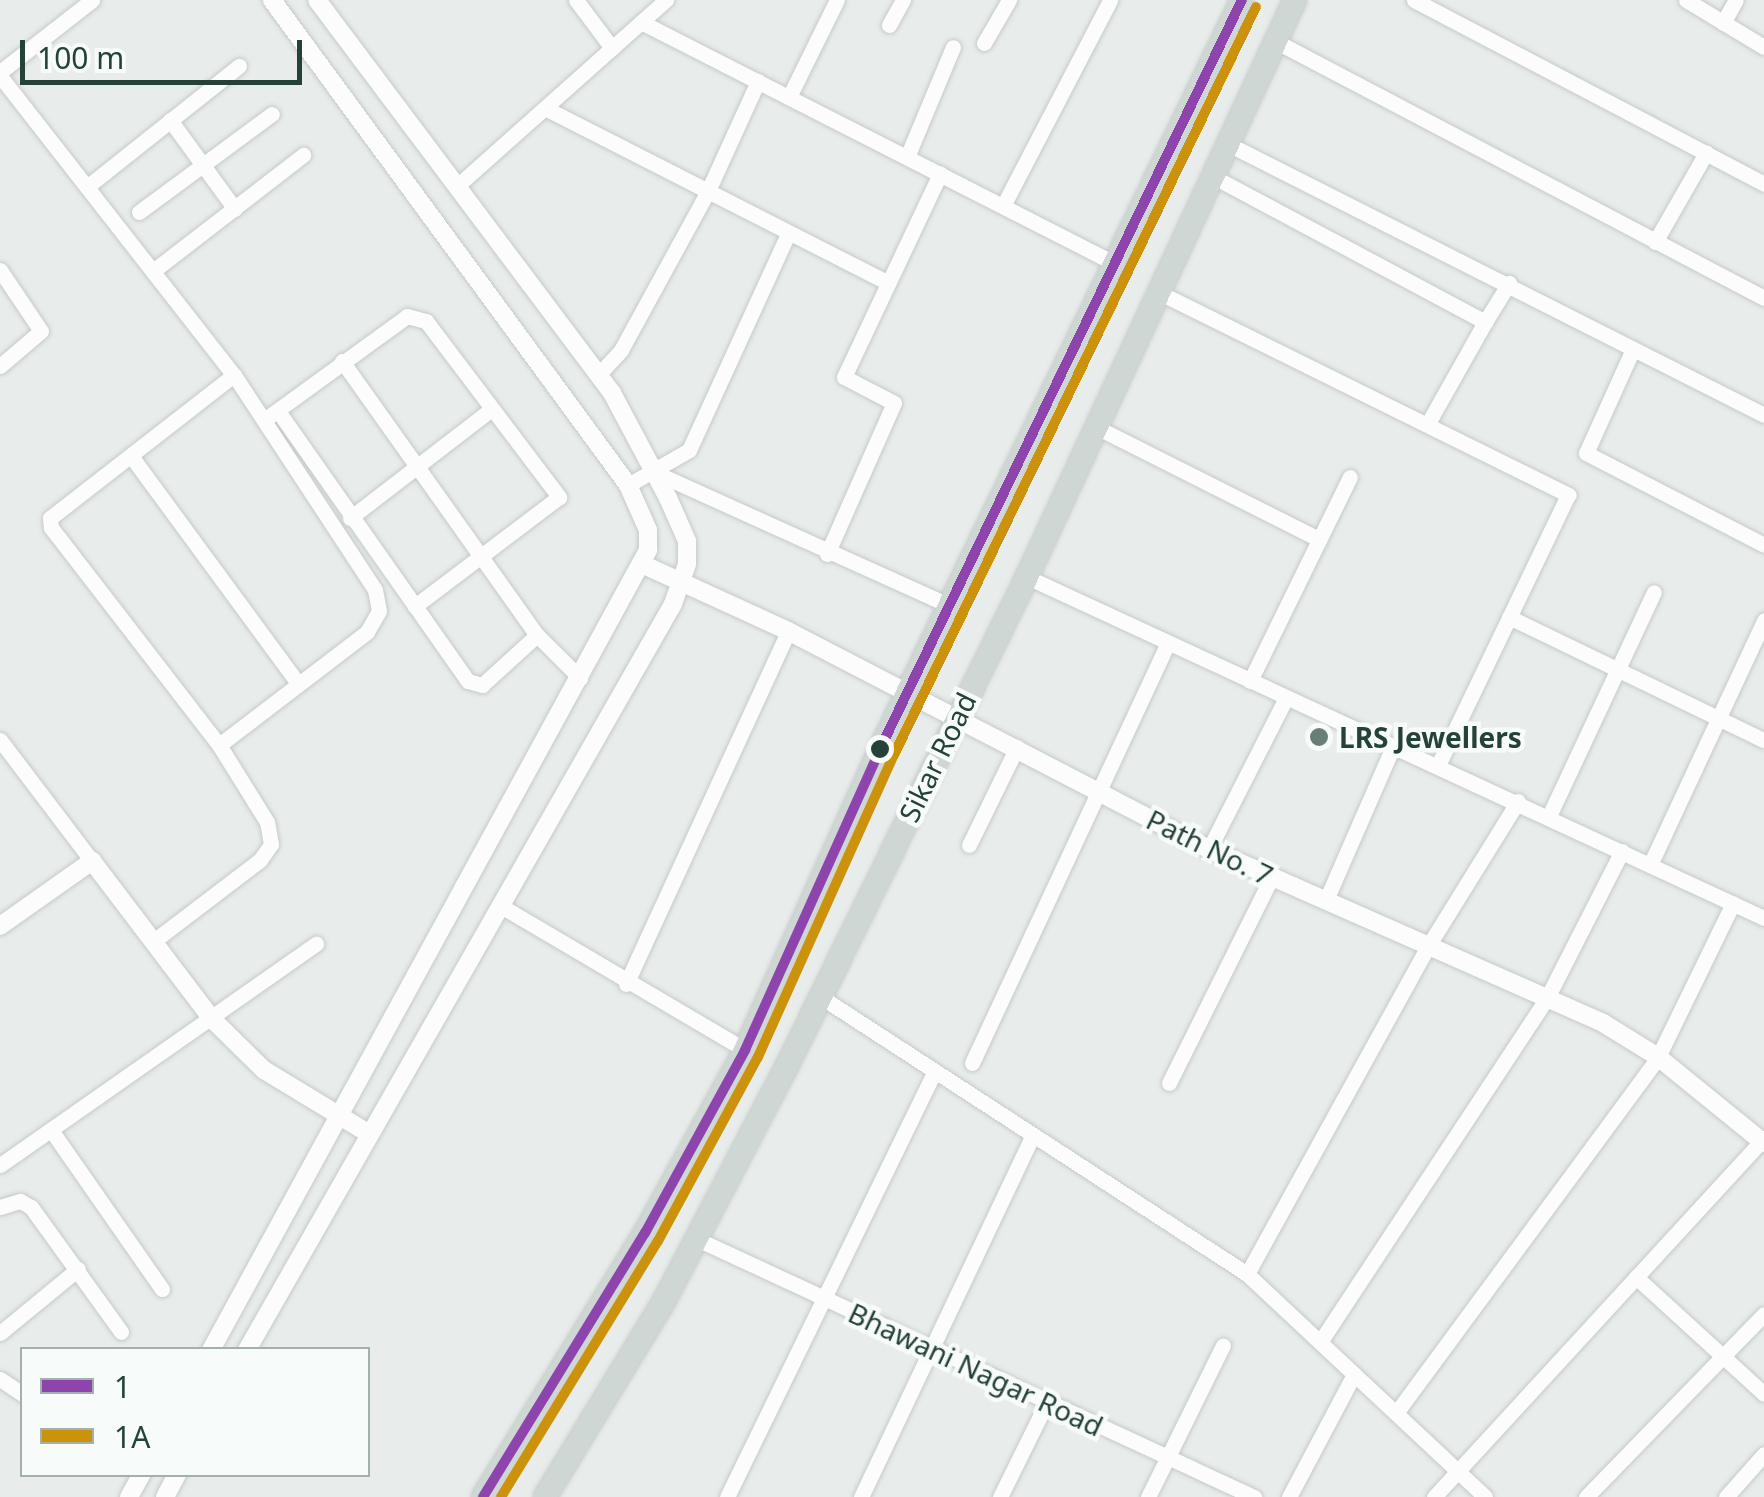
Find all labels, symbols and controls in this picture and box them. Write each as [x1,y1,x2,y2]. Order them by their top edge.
scale bar [25,20,308,82]
text: 100 m [37,37,124,78]
street label: Sikar Road [891,687,983,827]
place label: LRS Jewellers [1339,720,1522,754]
marker: LRS Jewellers [1308,726,1330,748]
unlabelled marker [870,739,890,759]
street label: Path No. 7 [1141,802,1279,892]
street label: Bhawani Nagar Road [843,1295,1109,1443]
legend [20,1347,370,1477]
text: 1 [114,1366,131,1407]
text: 1A [114,1416,150,1457]

